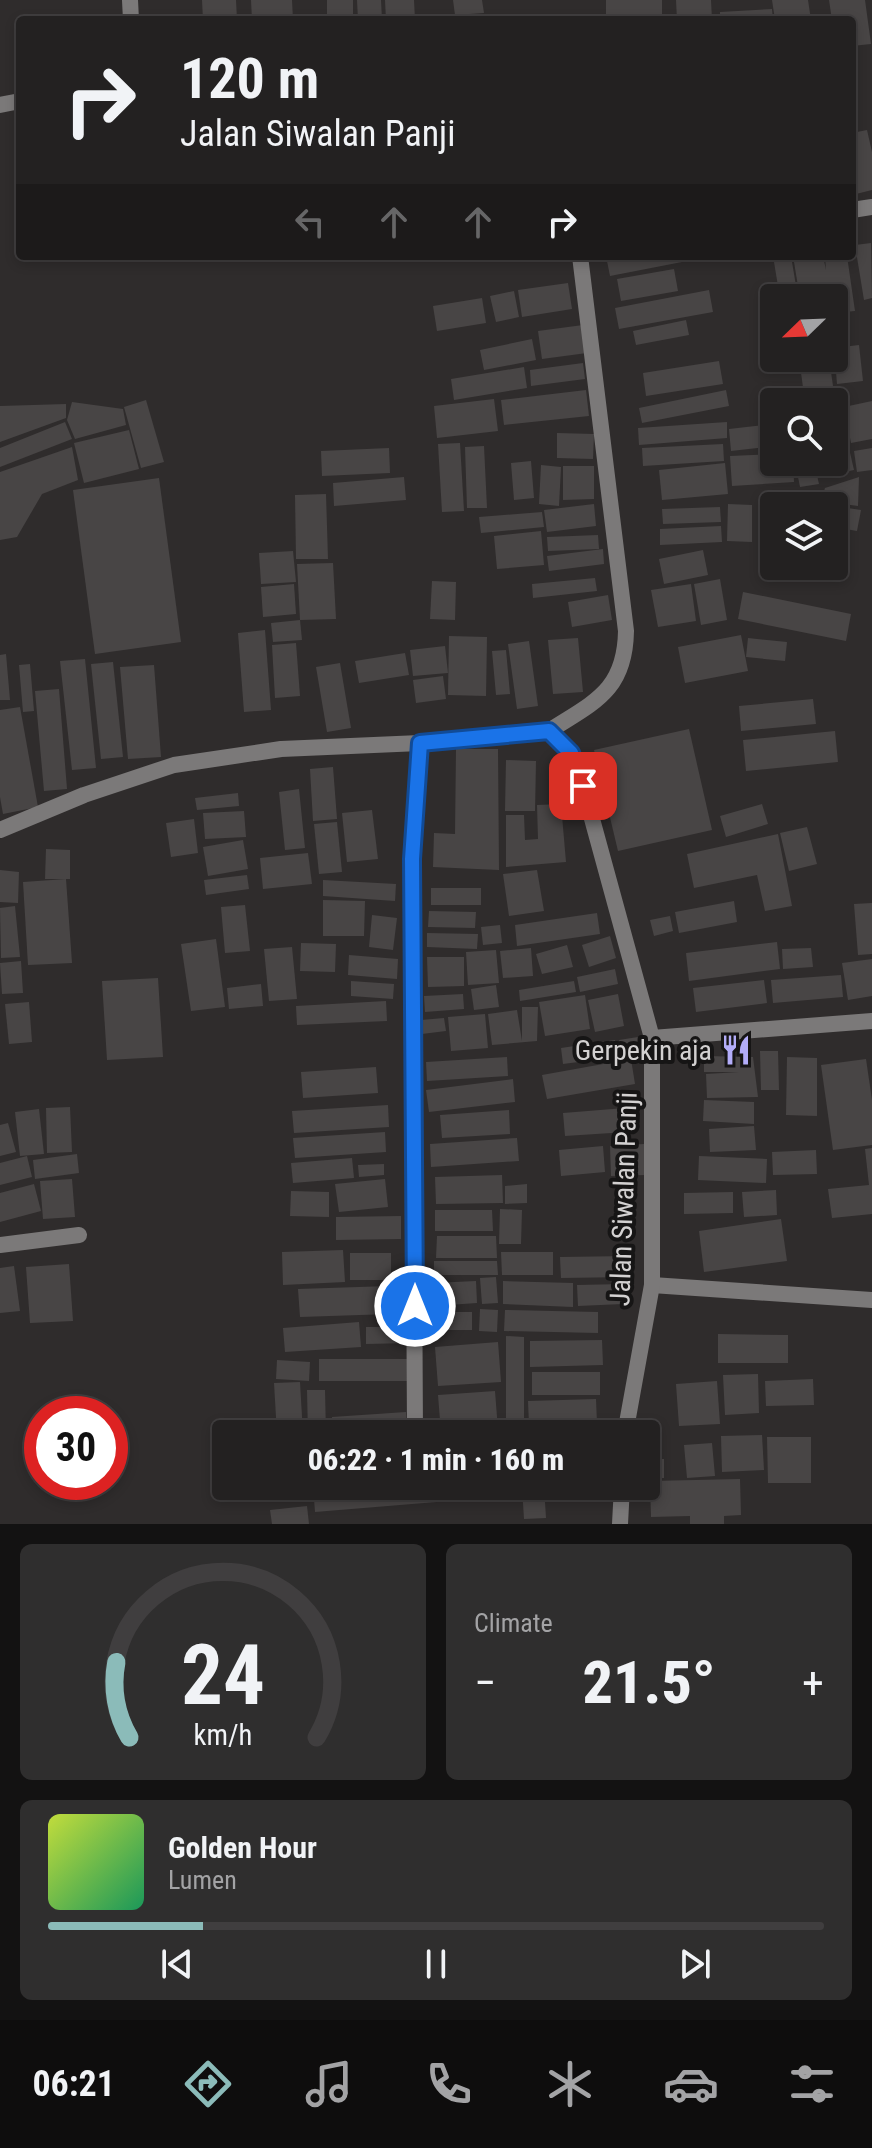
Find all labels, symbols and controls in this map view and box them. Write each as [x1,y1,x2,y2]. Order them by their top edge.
text: 120 m [180,46,319,112]
icon: right [48,48,152,152]
text: Jalan Siwalan Panji [180,113,455,155]
icon: left [288,200,332,244]
icon: ahead [372,200,416,244]
icon: ahead [456,200,500,244]
icon: right [540,200,584,244]
north arrow [760,284,848,372]
map controls [760,284,848,580]
button: search [760,388,848,476]
button: layers [760,492,848,580]
pin [549,752,617,820]
icon: arrive [561,764,605,808]
restaurant icon: Gerpekin aja [719,1033,753,1067]
place label: Gerpekin aja [575,1034,712,1067]
street label: Jalan Siwalan Panji [603,1091,644,1307]
position arrow [373,1264,457,1348]
speed limit sign: 30 [24,1396,128,1500]
text: 06:22 · 1 min · 160 m [308,1442,564,1477]
text: Climate [474,1608,553,1638]
text: 24 [181,1627,265,1724]
text: 21.5° [583,1647,716,1718]
text: − [474,1657,496,1709]
text: + [802,1657,824,1709]
text: km/h [194,1718,252,1752]
text: Golden Hour [168,1830,317,1865]
text: Lumen [168,1865,237,1895]
icon: previous [155,1942,199,1986]
icon: pause [414,1942,458,1986]
icon: next [673,1942,717,1986]
icon: directions [180,2056,236,2112]
icon: music [301,2056,357,2112]
icon: phone [421,2056,477,2112]
icon: climate [542,2056,598,2112]
icon: car [663,2056,719,2112]
icon: filters [784,2056,840,2112]
text: 06:21 [32,2063,115,2105]

